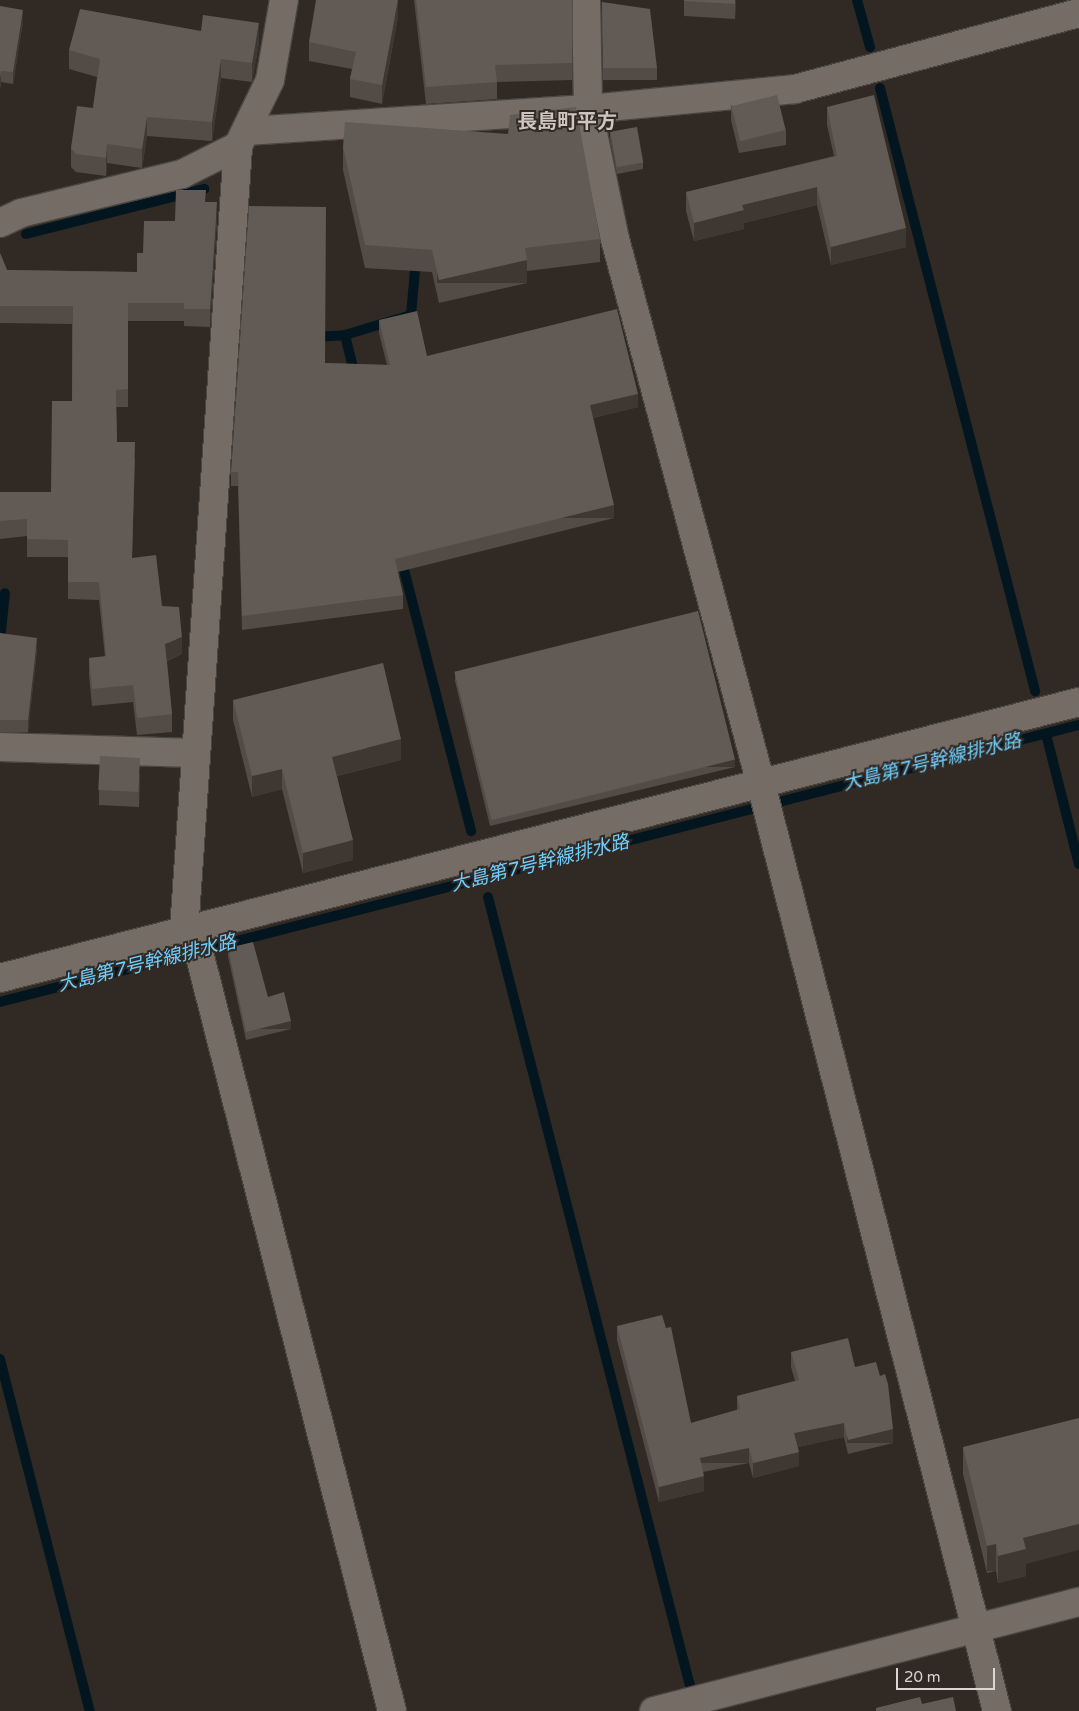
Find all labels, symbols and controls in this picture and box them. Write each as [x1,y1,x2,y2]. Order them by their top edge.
district label: 長島町平方 [517,110,617,134]
water label: 大島第7号幹線排水路 [840,730,1024,796]
water label: 大島第7号幹線排水路 [448,831,632,897]
water label: 大島第7号幹線排水路 [55,931,239,997]
scale bar [899,1658,998,1690]
text: 20 m [904,1668,941,1686]

